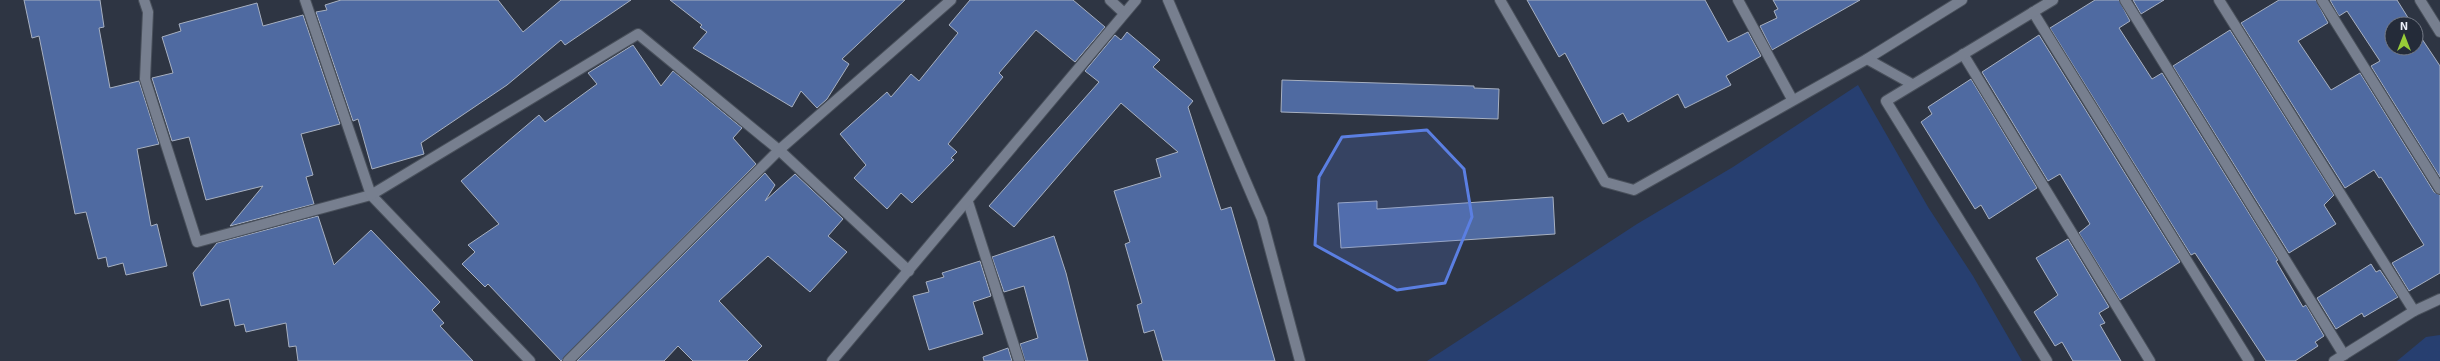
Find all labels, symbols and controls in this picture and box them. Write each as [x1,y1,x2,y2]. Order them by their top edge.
north arrow [2384,16,2424,56]
text: N [2400,19,2408,32]

